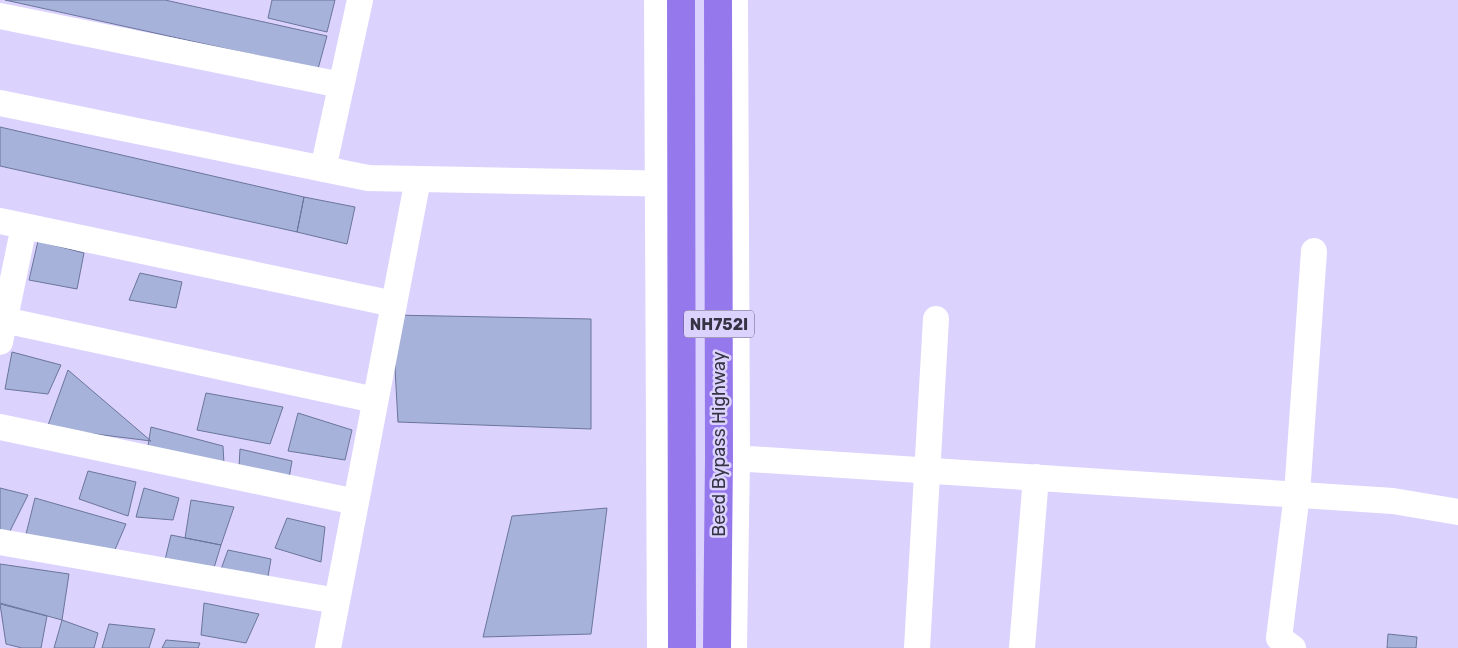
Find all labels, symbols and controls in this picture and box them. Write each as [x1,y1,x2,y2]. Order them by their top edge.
road number: NH752I [684,310,754,338]
street label: Beed Bypass Highway [708,351,730,537]

